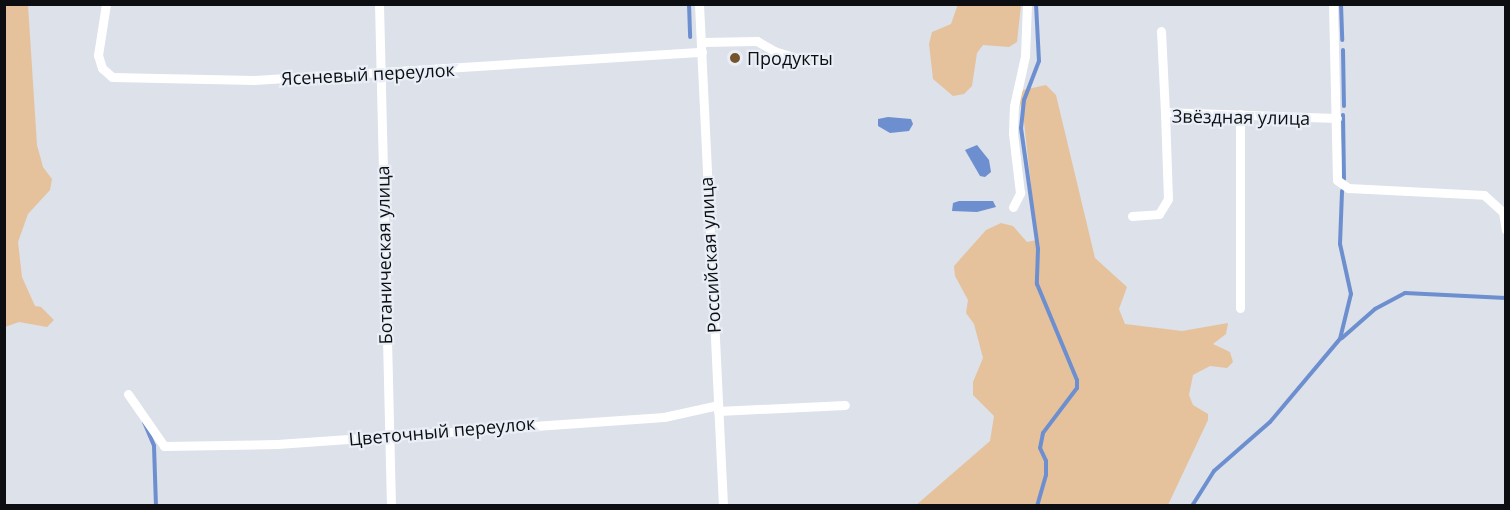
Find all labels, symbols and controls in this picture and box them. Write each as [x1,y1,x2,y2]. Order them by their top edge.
place label: Продукты [747,47,833,69]
marker: Продукты [728,51,742,65]
street label: Ясеневый переулок [281,59,455,89]
street label: Звёздная улица [1172,105,1310,129]
street label: Ботаническая улица [372,165,396,345]
street label: Российская улица [695,176,725,334]
street label: Цветочный переулок [348,412,536,450]

